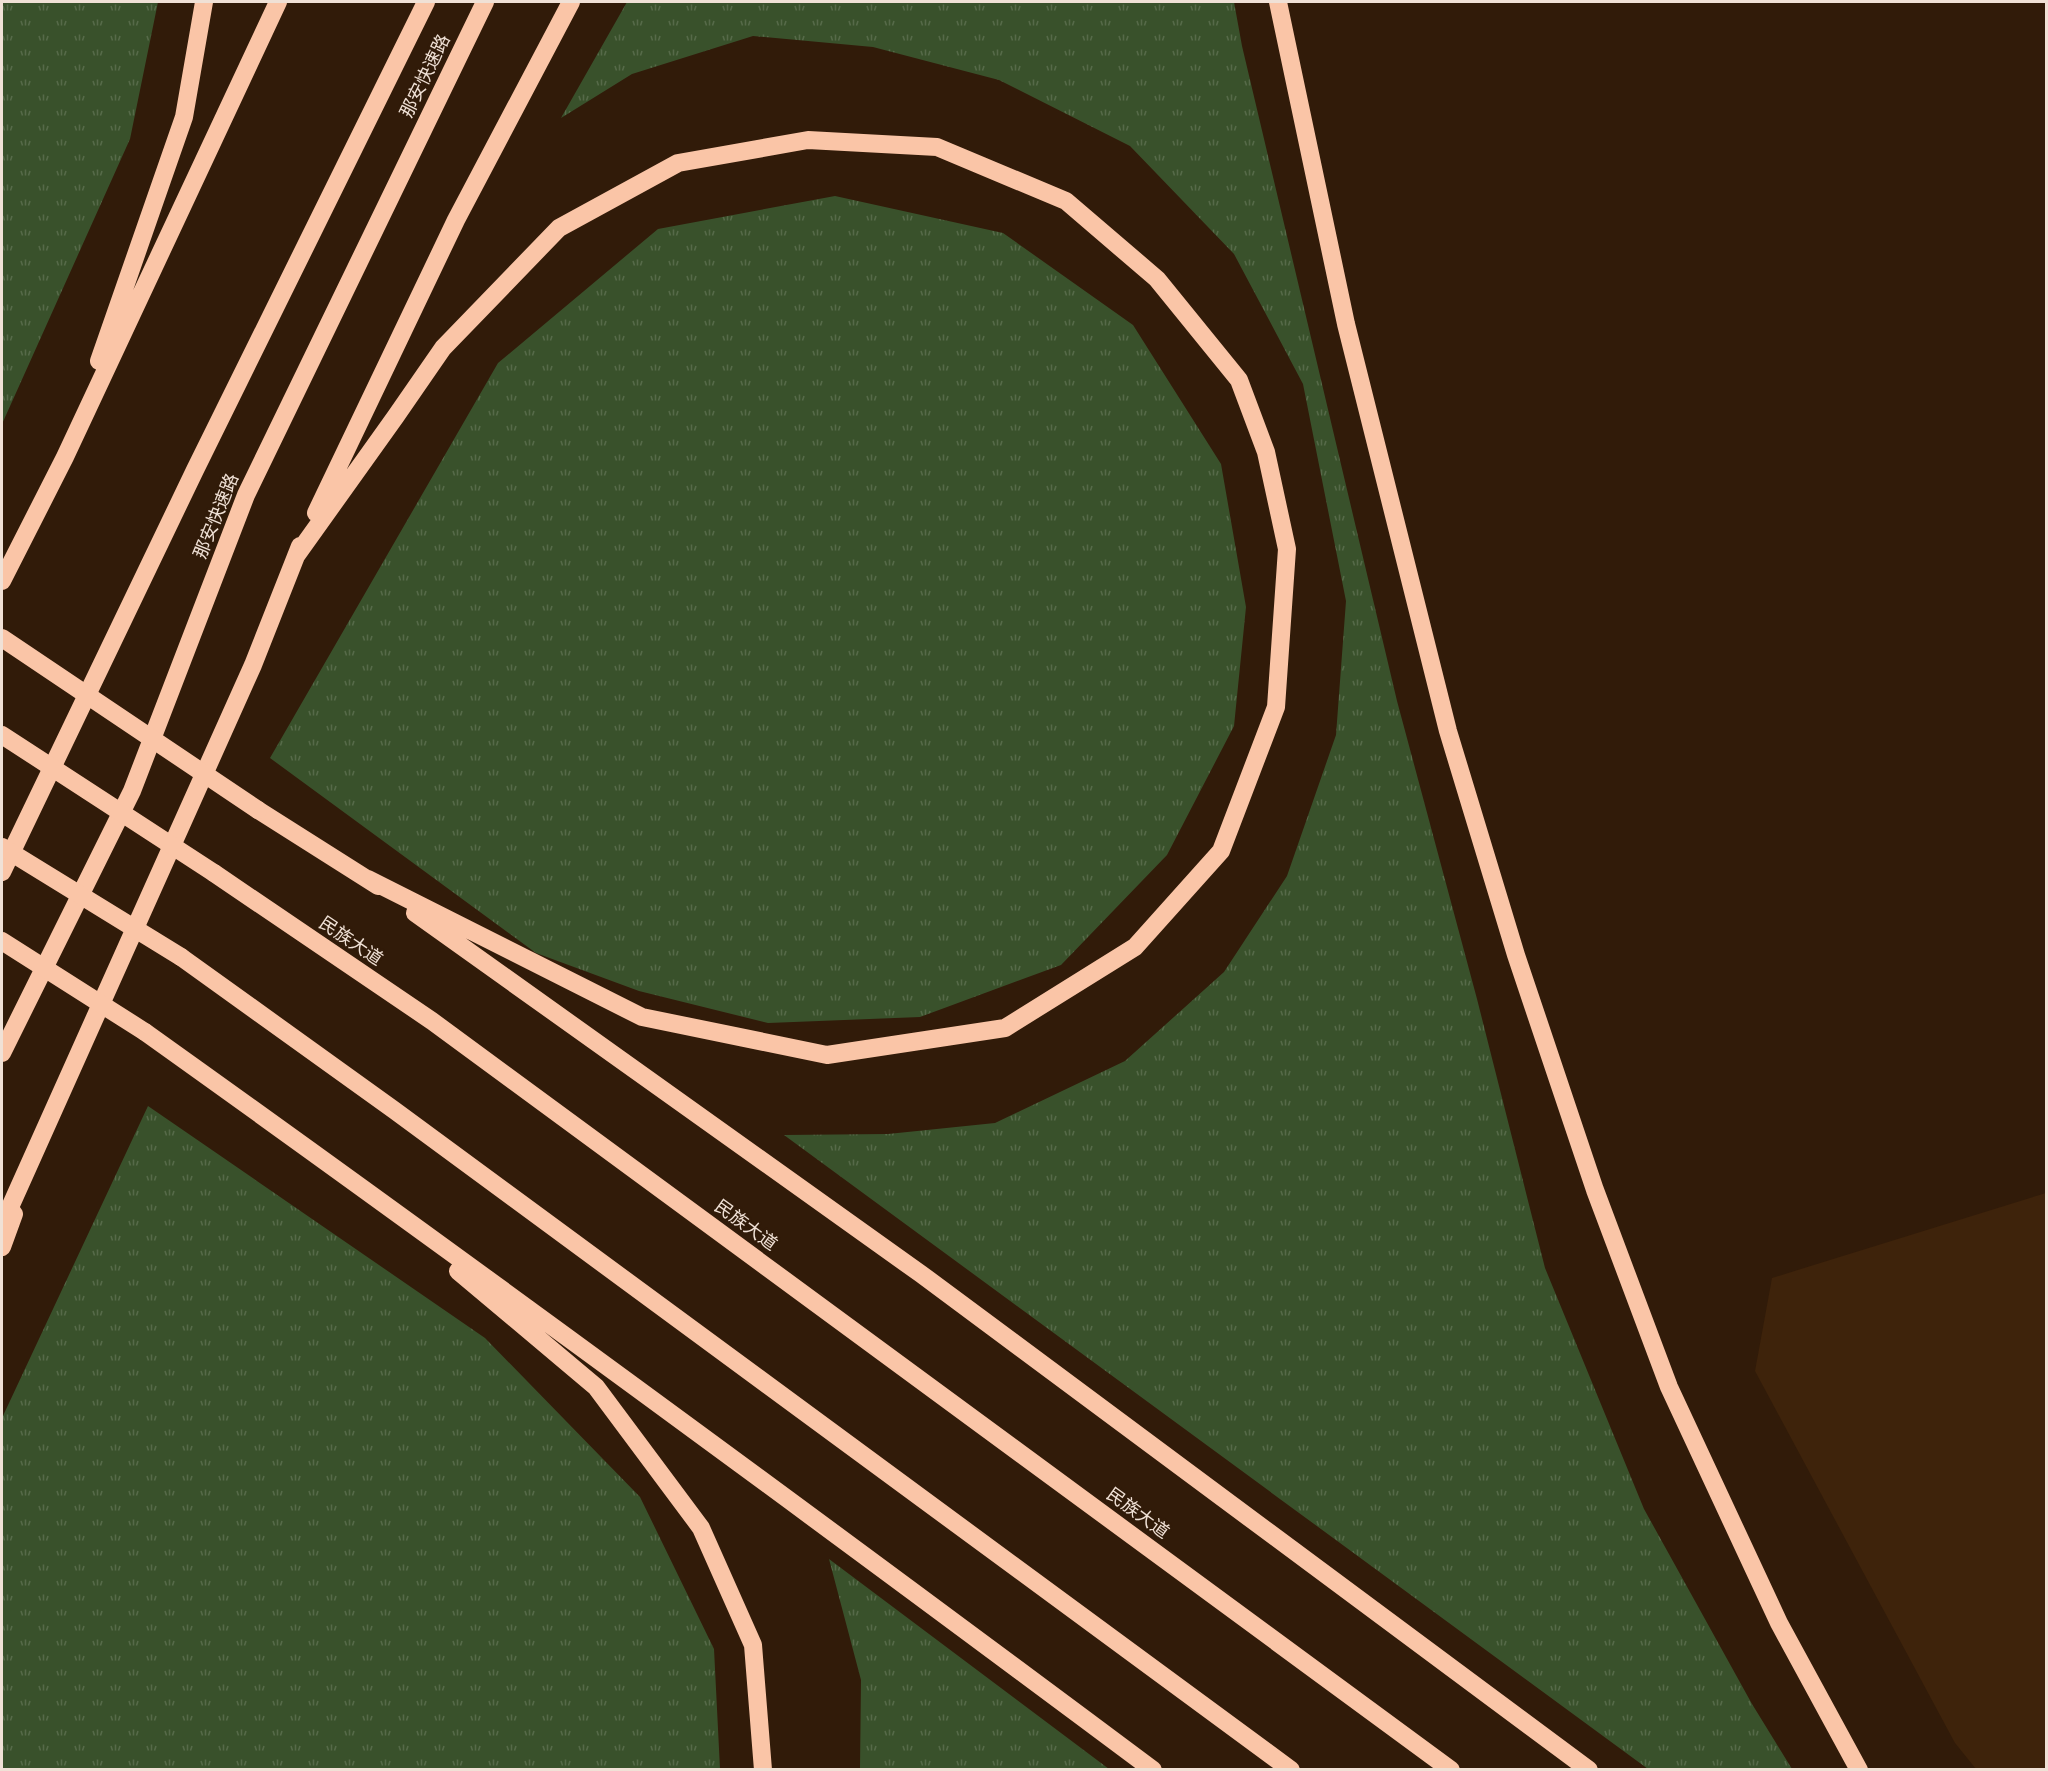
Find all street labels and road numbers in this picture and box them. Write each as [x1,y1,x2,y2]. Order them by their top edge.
street label: 那安快速路 [394,30,456,122]
street label: 那安快速路 [188,470,244,562]
street label: 民族大道 [314,911,388,971]
street label: 民族大道 [710,1194,782,1256]
street label: 民族大道 [1102,1482,1174,1544]

